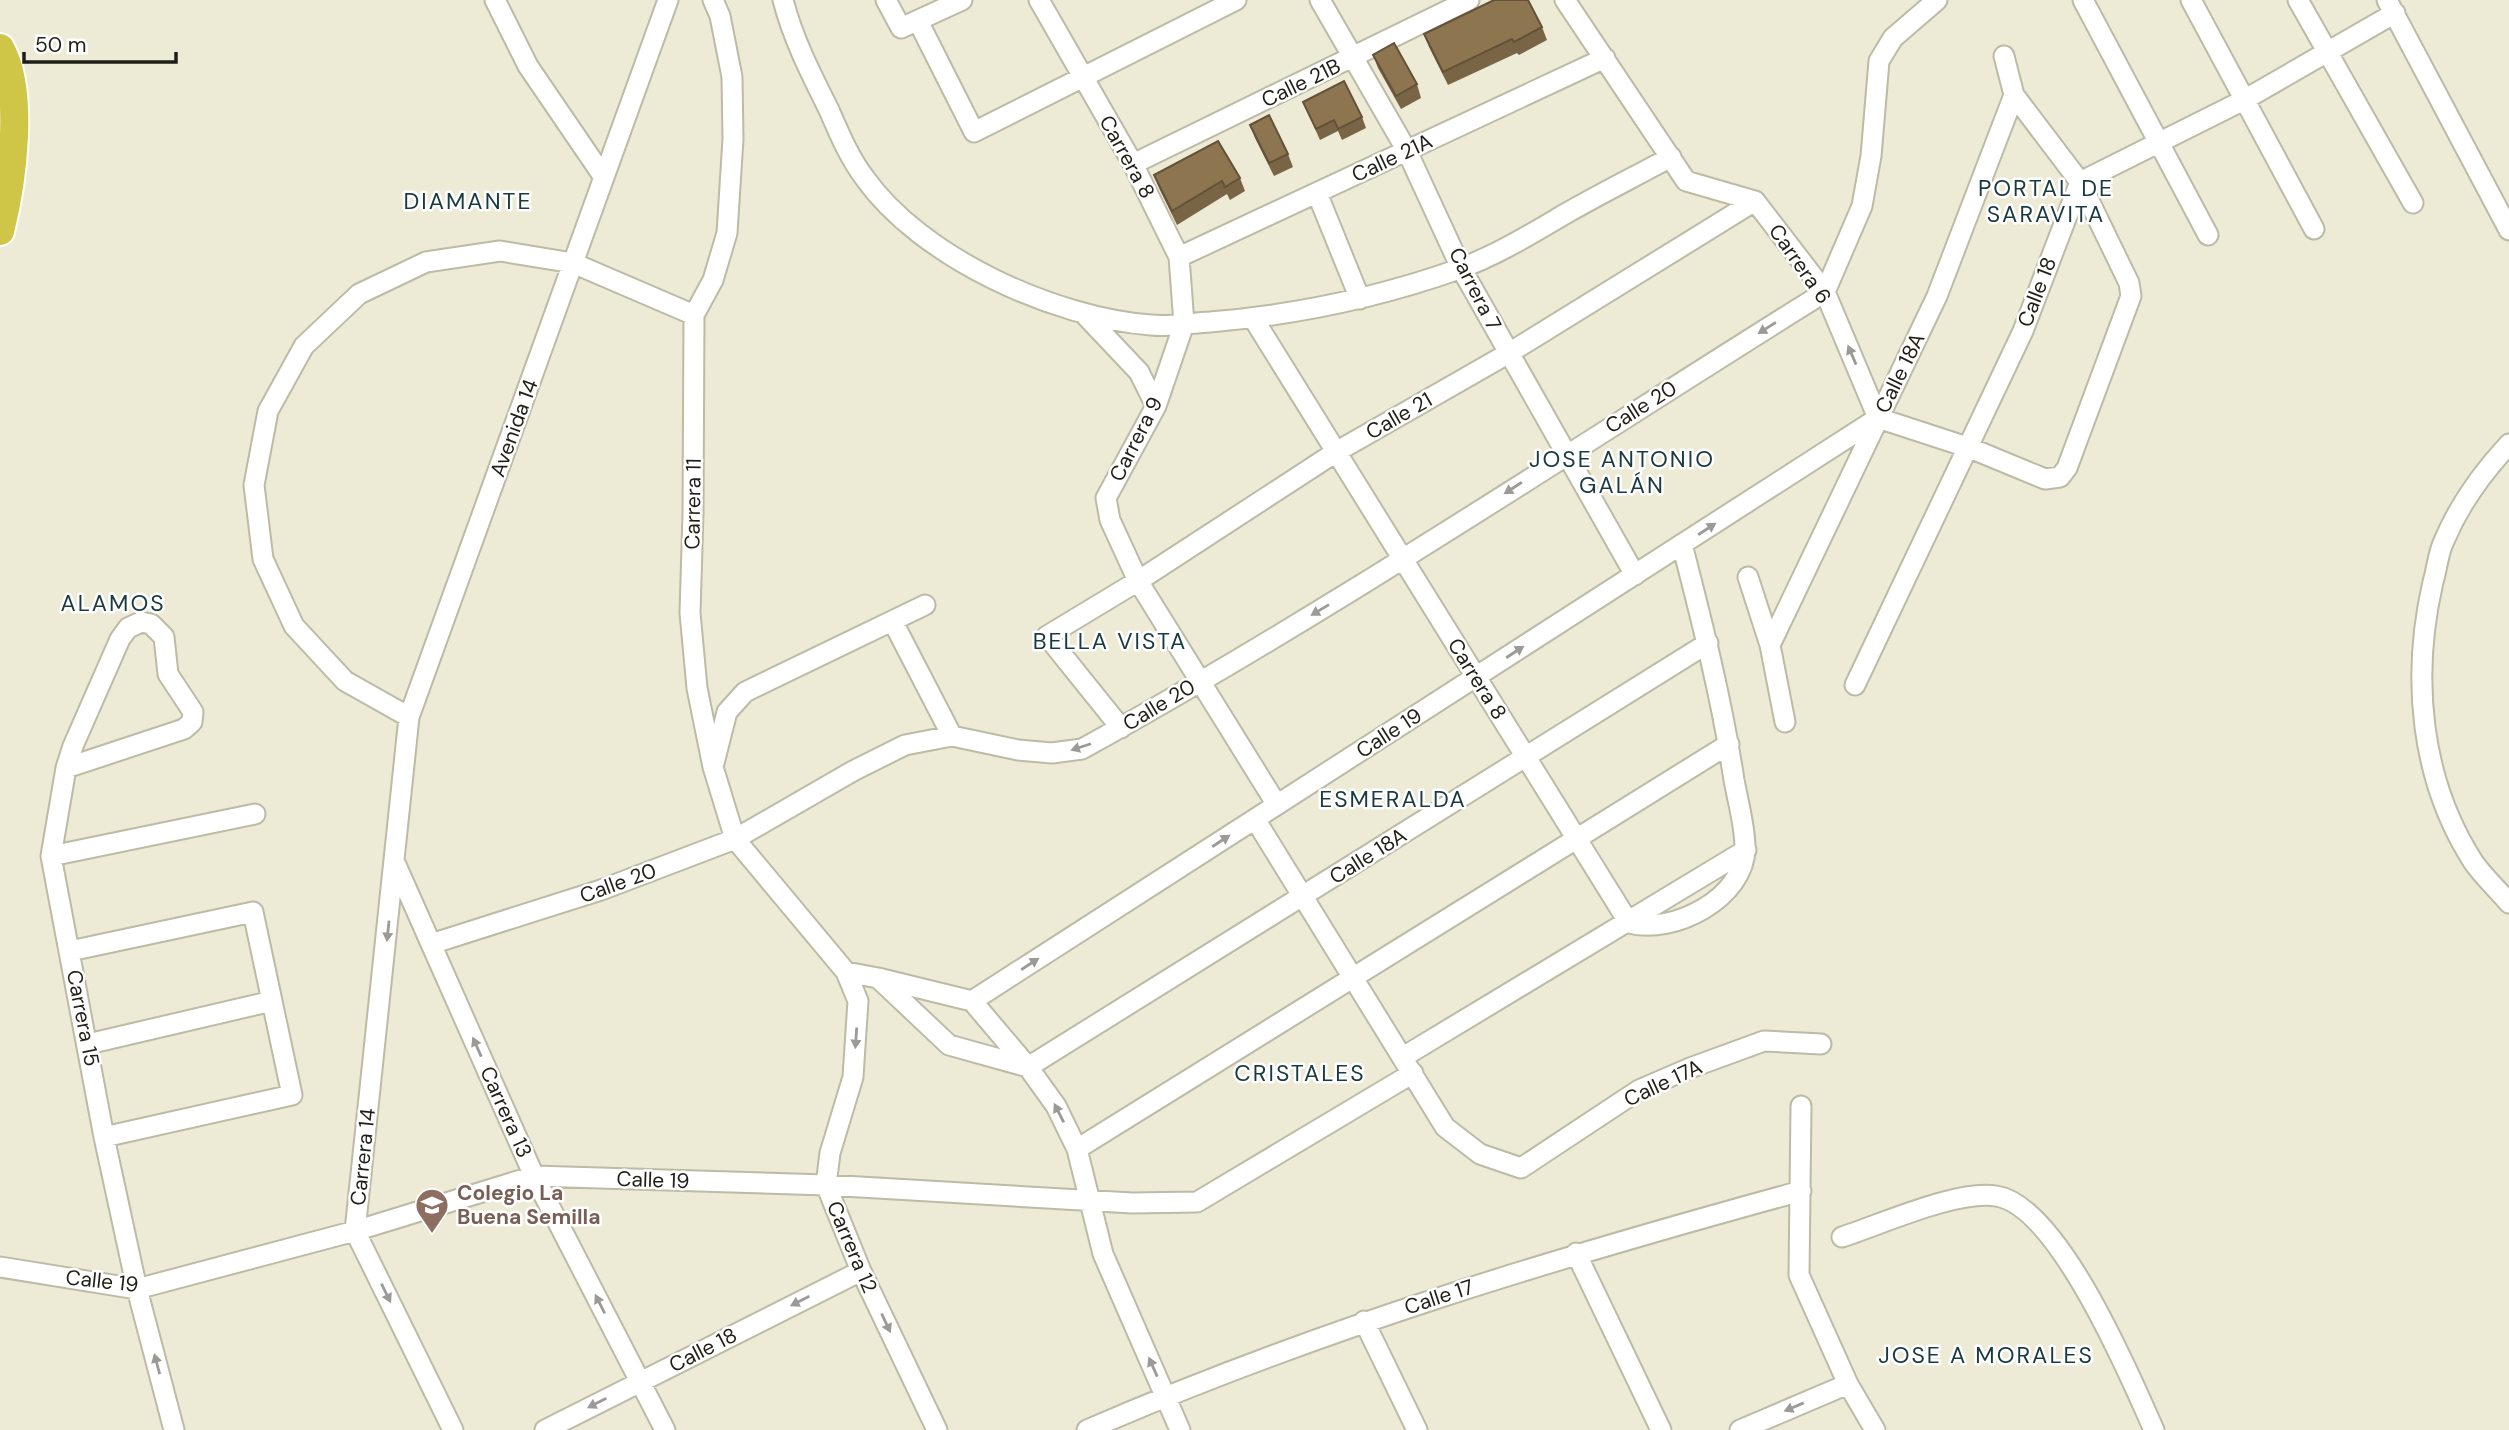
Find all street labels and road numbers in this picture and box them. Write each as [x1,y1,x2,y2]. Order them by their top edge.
street label: Calle 21B [1257,52,1345,114]
street label: Carrera 8 [1093,110,1161,204]
street label: Calle 21A [1347,127,1437,189]
street label: Carrera 6 [1762,218,1838,310]
street label: Carrera 7 [1442,243,1508,335]
street label: Calle 18 [2011,253,2063,331]
street label: Calle 18A [1869,328,1931,418]
street label: Calle 20 [1600,374,1682,440]
street label: Avenida 14 [483,375,545,481]
street label: Calle 21 [1361,386,1437,446]
street label: Carrera 9 [1103,392,1169,486]
street label: Carrera 11 [678,458,708,550]
street label: Carrera 8 [1441,633,1513,725]
street label: Calle 20 [1118,672,1200,738]
street label: Calle 19 [1351,701,1427,765]
street label: Calle 18A [1324,821,1412,891]
street label: Calle 20 [576,856,660,910]
street label: Carrera 15 [60,967,106,1069]
street label: Calle 17A [1619,1053,1707,1113]
street label: Carrera 13 [473,1062,539,1162]
street label: Carrera 14 [344,1107,382,1207]
street label: Calle 19 [616,1165,690,1195]
street label: Carrera 12 [820,1197,884,1297]
street label: Calle 19 [64,1263,140,1299]
street label: Calle 17 [1401,1273,1477,1321]
street label: Calle 18 [664,1321,742,1379]

